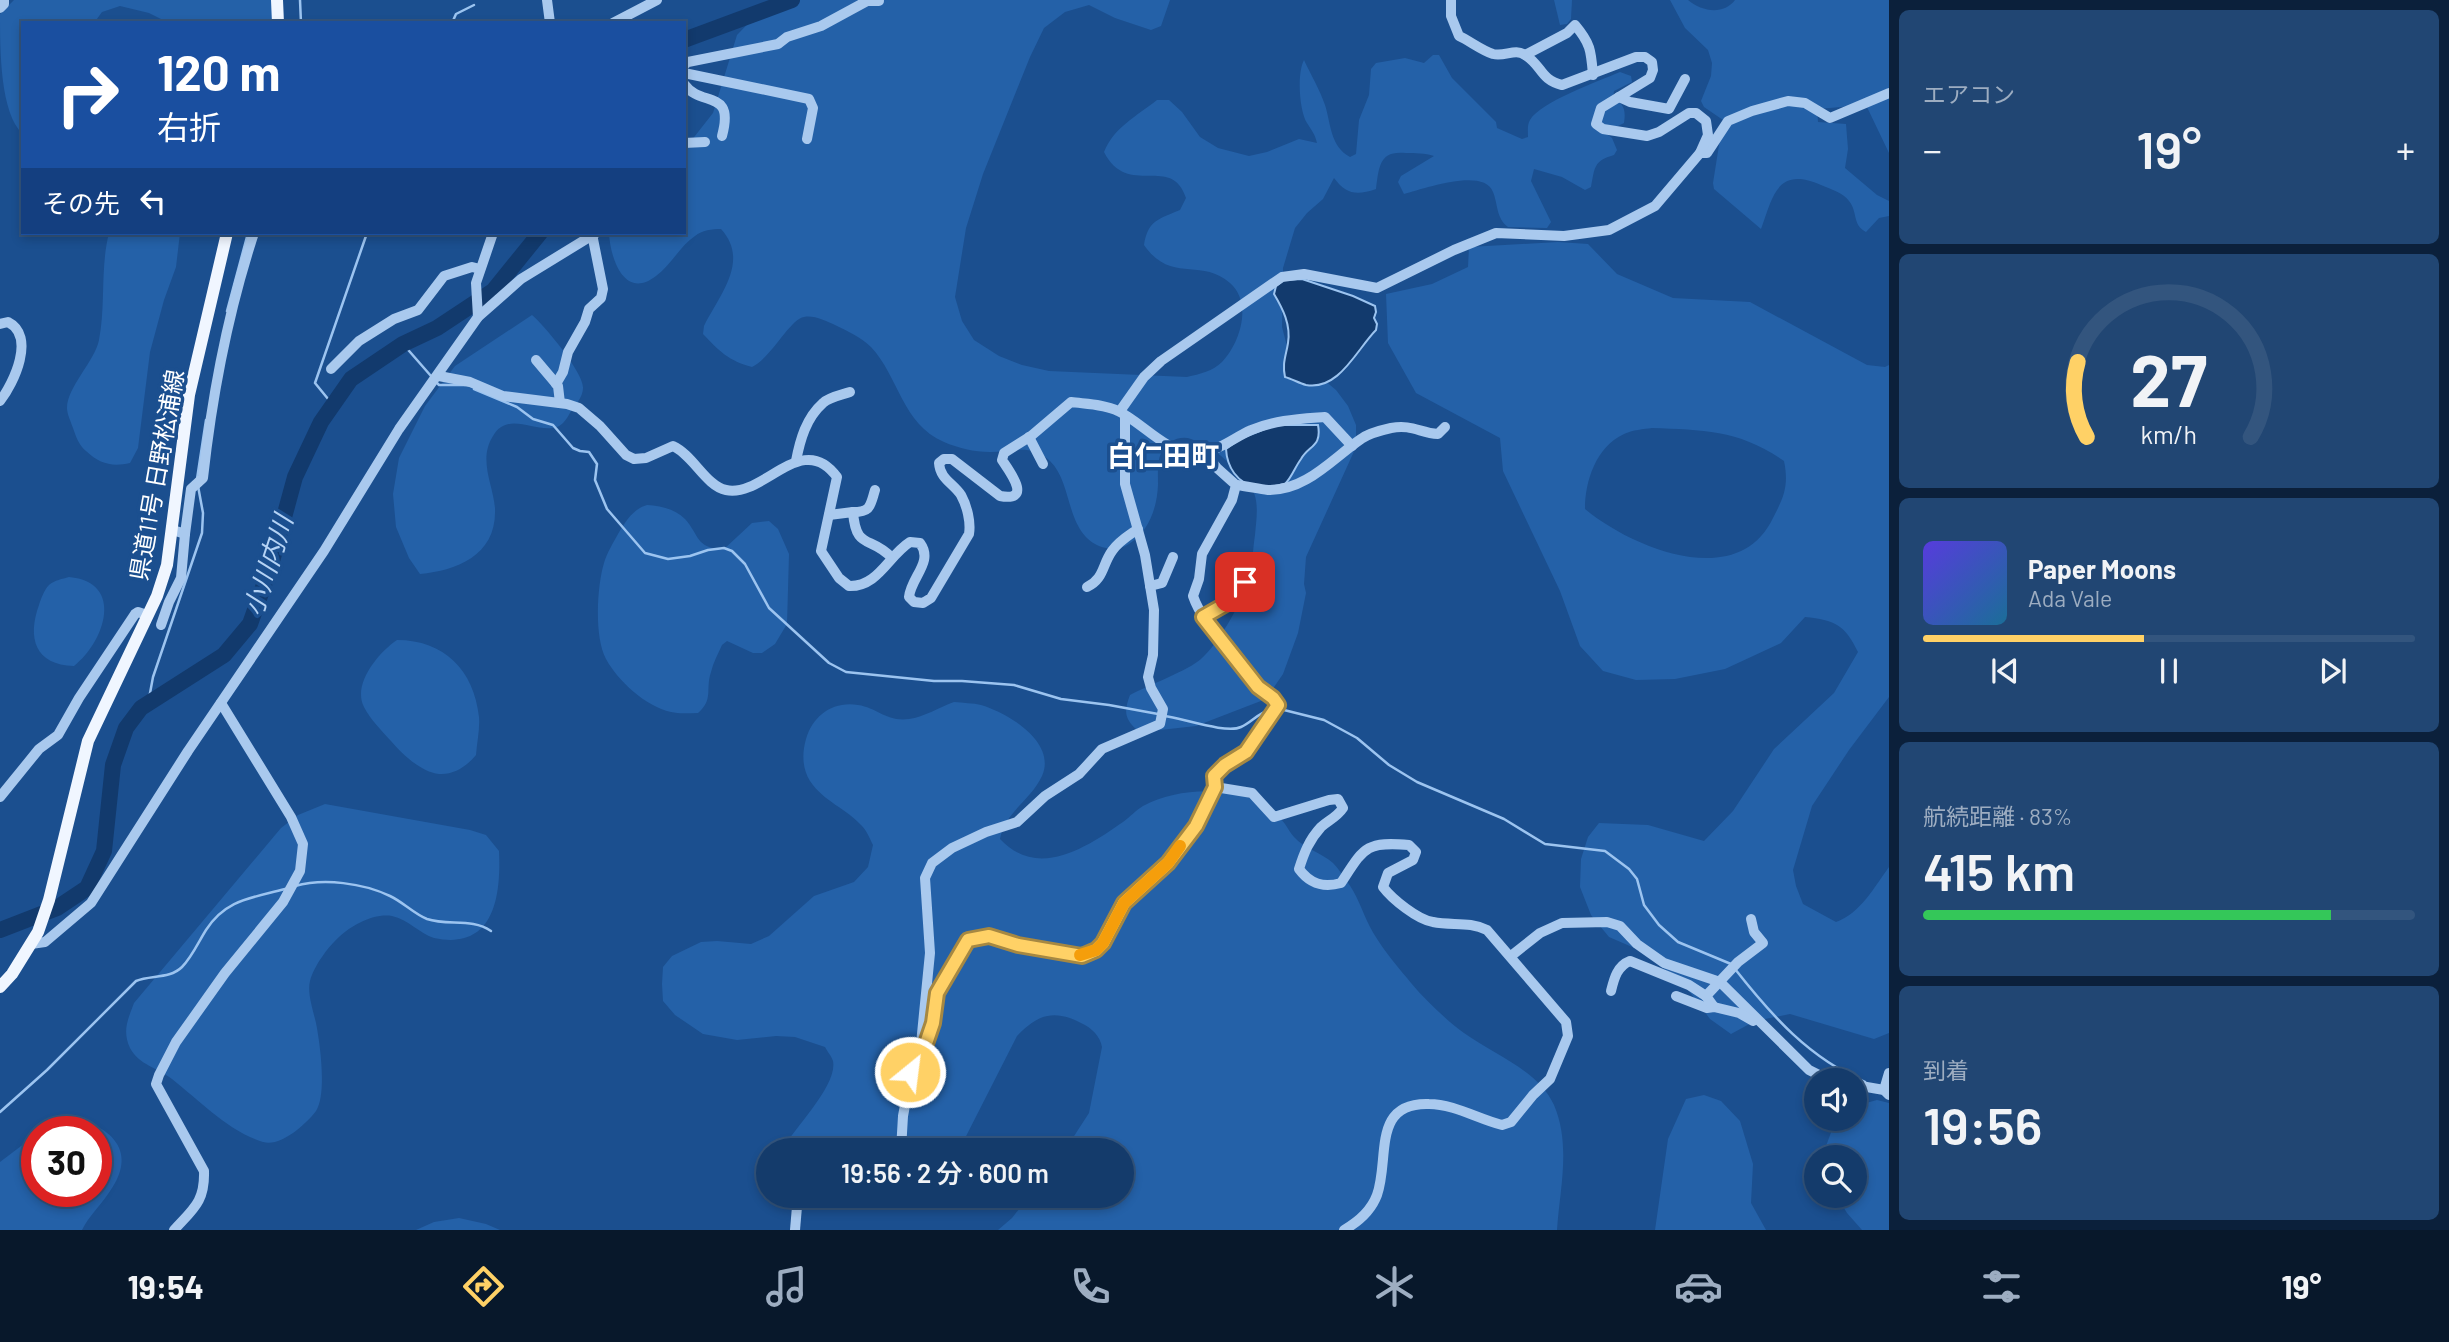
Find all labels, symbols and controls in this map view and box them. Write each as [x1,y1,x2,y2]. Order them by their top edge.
text: 120 m [157,42,280,101]
icon: right [42,49,133,140]
text: エアコン [1923,80,2015,108]
text: 右折 [157,107,221,145]
text: 19° [2136,117,2202,179]
text: − [1923,126,1942,172]
text: + [2396,126,2415,172]
icon: left [134,182,172,220]
text: その先 [42,187,120,218]
text: 27 [2131,334,2207,422]
street label: 県道11号 日野松浦線 [123,367,189,583]
text: km/h [2141,419,2197,449]
district label: 白仁田町 [1107,438,1219,472]
water label: 小川内川 [236,508,299,619]
pin [1215,552,1275,612]
text: Paper Moons [2028,553,2176,584]
icon: arrive [1226,563,1264,601]
text: Ada Vale [2028,584,2112,612]
icon: previous [1986,652,2024,690]
icon: pause [2150,652,2188,690]
icon: next [2314,652,2352,690]
text: 航続距離 · 83% [1923,802,2072,830]
text: 415 km [1923,839,2075,901]
position arrow [873,1035,947,1109]
text: 到着 [1923,1056,1969,1084]
map controls [1804,1068,1867,1208]
button: sound [1804,1068,1867,1131]
text: 19:56 [1923,1093,2042,1155]
speed limit sign: 30 [21,1116,112,1207]
button: search [1804,1145,1867,1208]
text: 19:56 · 2 分 · 600 m [841,1157,1049,1188]
icon: directions [459,1262,508,1311]
icon: music [762,1262,811,1311]
icon: phone [1066,1262,1115,1311]
icon: climate [1370,1262,1419,1311]
icon: car [1674,1262,1723,1311]
icon: filters [1977,1262,2026,1311]
text: 19:54 [127,1267,204,1305]
text: 19° [2281,1267,2322,1305]

